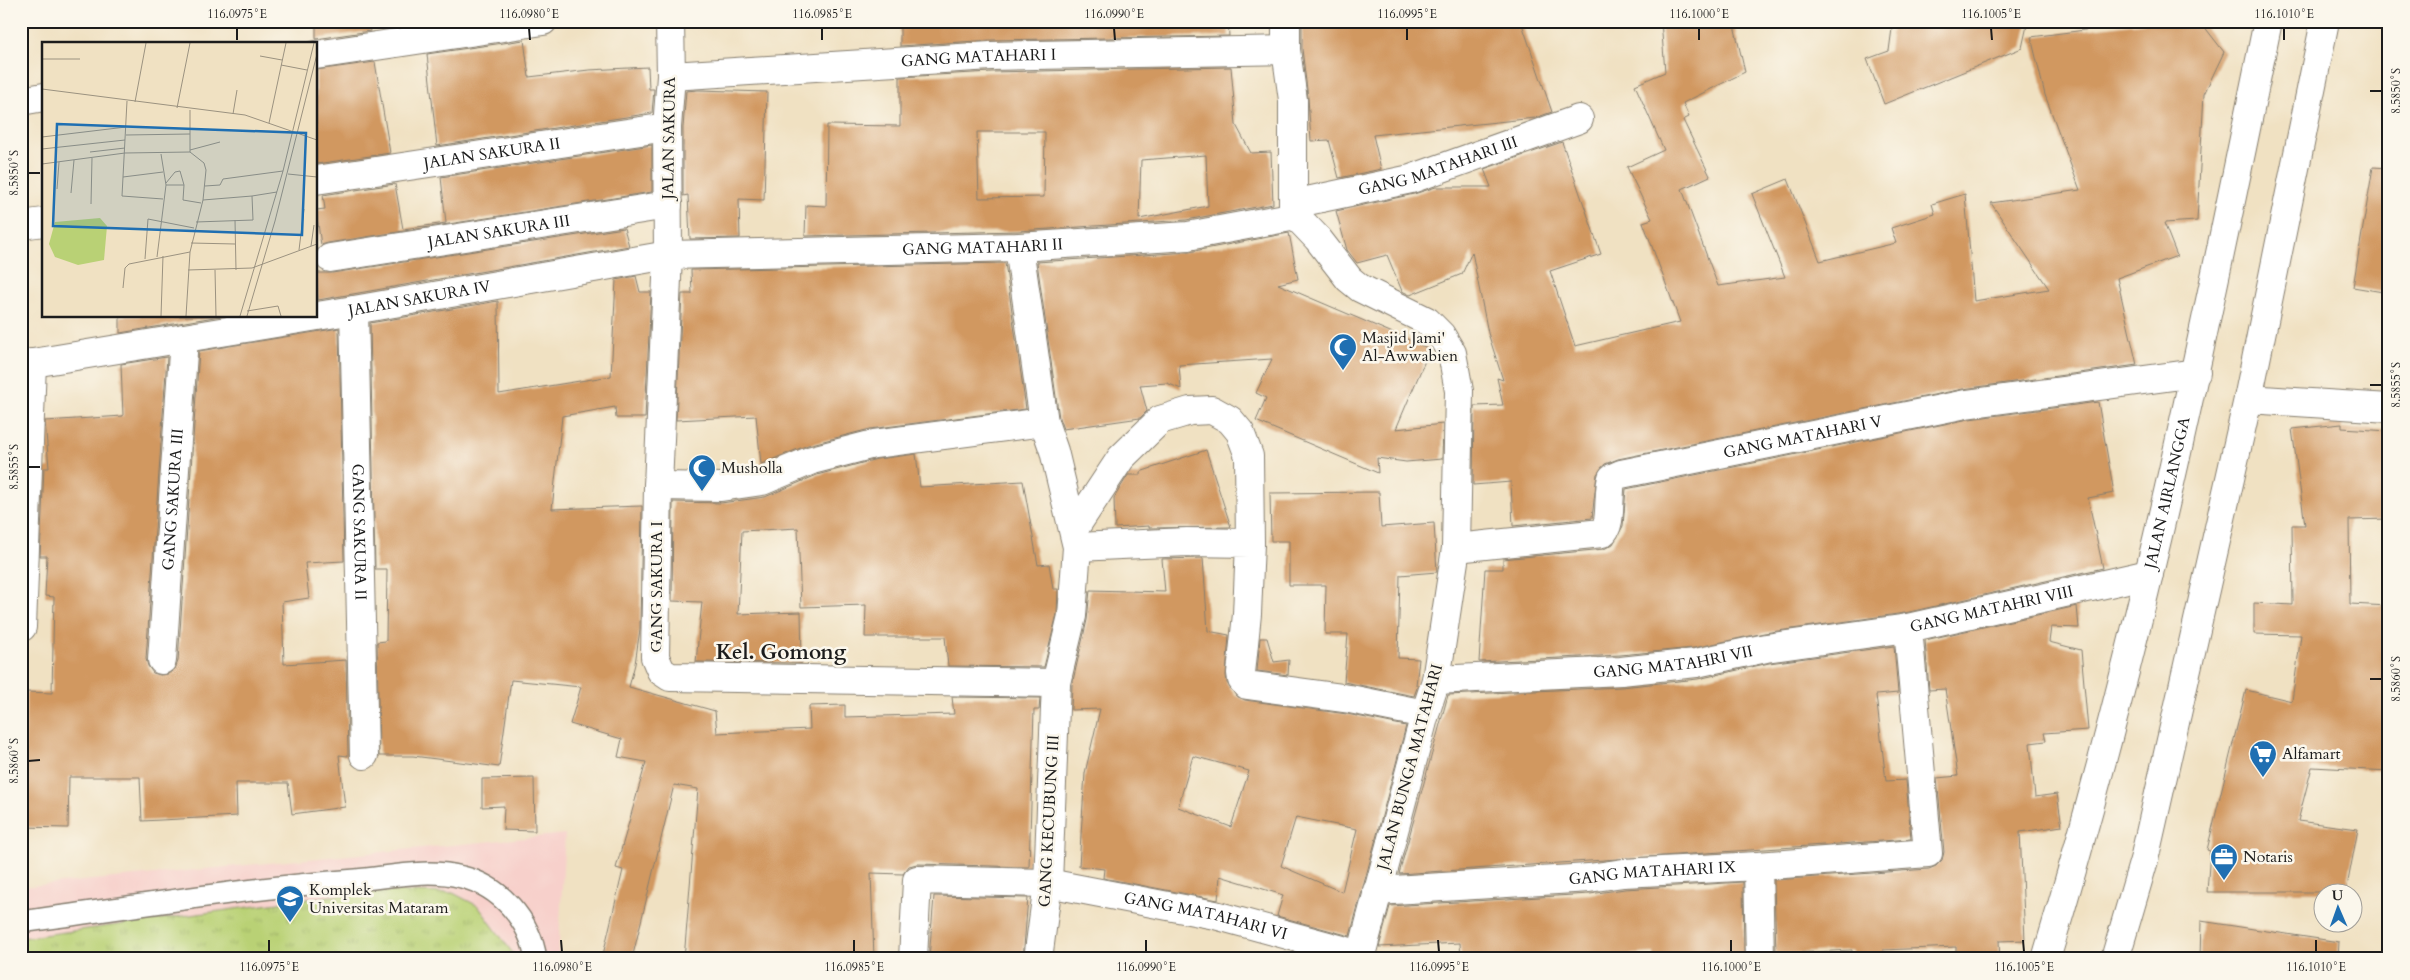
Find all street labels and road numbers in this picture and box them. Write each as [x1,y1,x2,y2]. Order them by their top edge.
street label: GANG MATAHARI I [900,44,1056,73]
street label: JALAN SAKURA [657,76,681,202]
street label: GANG MATAHARI III [1356,131,1521,201]
street label: JALAN SAKURA II [420,132,562,175]
street label: JALAN SAKURA III [424,210,571,254]
street label: GANG MATAHARI II [902,233,1064,261]
street label: JALAN SAKURA IV [345,275,493,322]
street label: GANG MATAHARI V [1721,410,1884,464]
street label: JALAN AIRLANGGA [2139,414,2196,573]
street label: GANG SAKURA III [157,428,189,571]
street label: GANG SAKURA II [346,463,372,601]
street label: GANG SAKURA I [646,521,668,653]
street label: GANG MATAHRI VIII [1908,580,2075,638]
street label: GANG MATAHRI VII [1593,640,1755,683]
street label: JALAN BUNGA MATAHARI [1371,661,1448,874]
street label: GANG KECUBUNG III [1033,734,1065,908]
street label: GANG MATAHARI IX [1568,856,1737,890]
street label: GANG MATAHARI VI [1122,887,1290,945]

